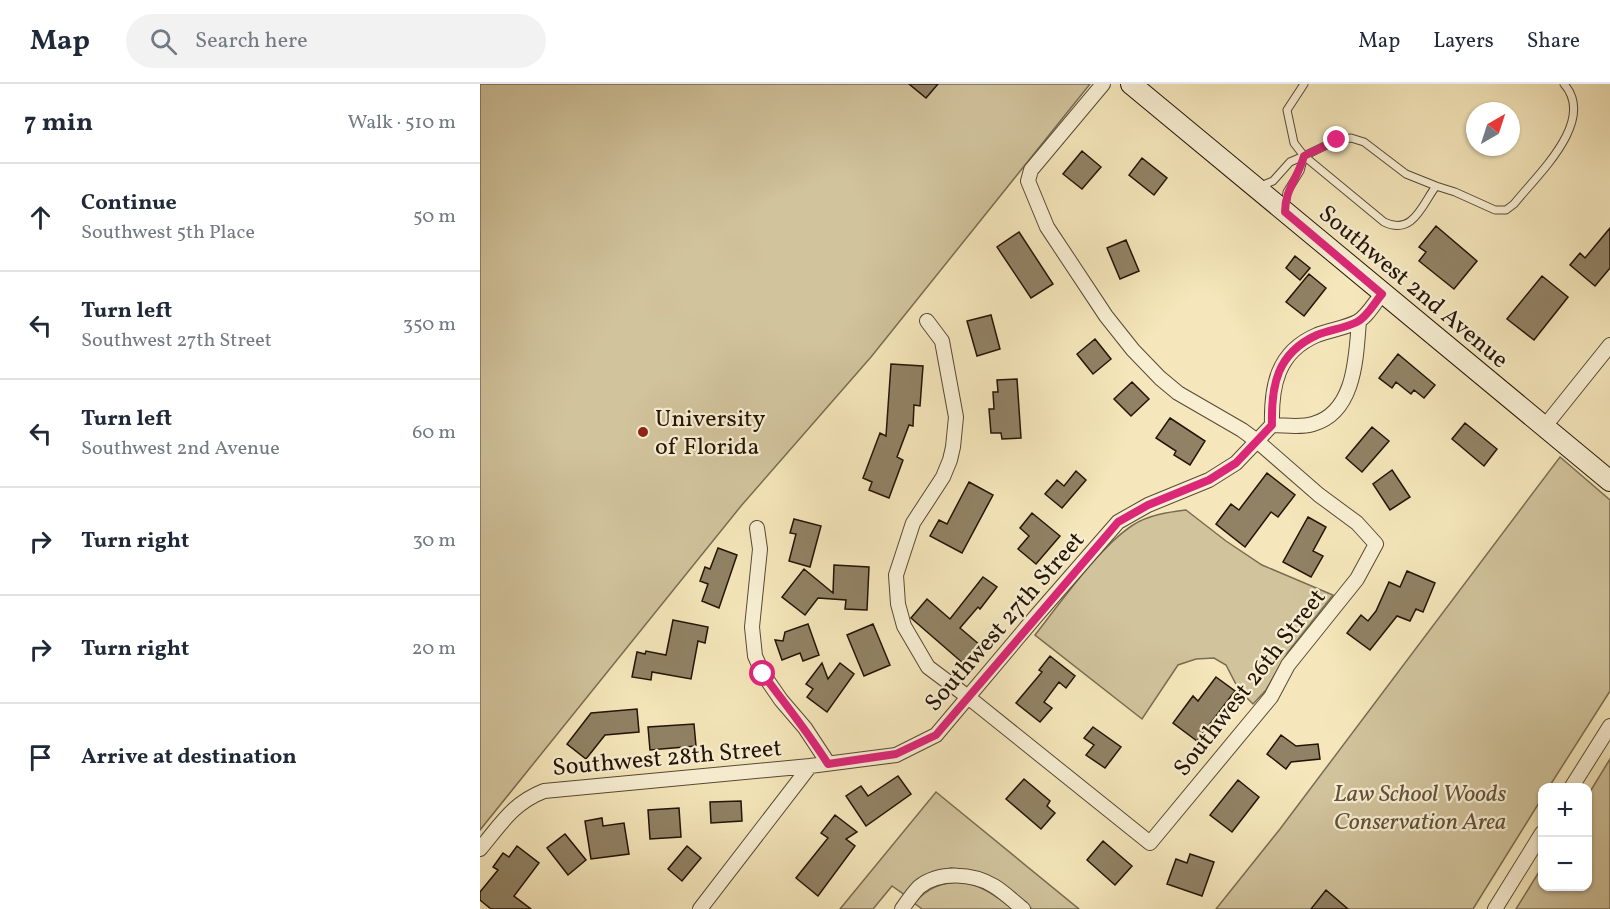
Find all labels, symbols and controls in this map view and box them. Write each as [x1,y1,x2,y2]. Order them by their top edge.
search box [126,14,546,68]
text: Map [30,22,90,61]
icon: search [147,25,180,58]
text: Search here [195,26,308,57]
text: Map [1358,27,1400,56]
text: Layers [1433,27,1494,56]
text: Share [1527,27,1580,56]
north arrow [1466,102,1520,156]
text: 7 min [24,105,93,141]
text: Walk · 510 m [347,109,456,137]
route end [1323,126,1349,152]
text: Continue [81,188,177,219]
street label: Southwest 2nd Avenue [1310,198,1515,377]
icon: ahead [24,201,57,234]
text: 50 m [413,203,456,231]
text: Southwest 5th Place [81,219,255,247]
text: Turn left [81,296,172,327]
icon: left [24,309,57,342]
text: 350 m [403,311,456,339]
text: Southwest 27th Street [81,327,272,355]
place label: University of Florida [655,403,766,465]
text: Turn left [81,404,172,435]
icon: left [24,417,57,450]
text: 60 m [412,419,456,447]
marker: University of Florida [636,425,650,439]
text: Southwest 2nd Avenue [81,435,280,463]
icon: right [24,525,57,558]
street label: Southwest 27th Street [918,525,1093,720]
text: Turn right [81,526,189,557]
text: 30 m [412,527,456,555]
street label: Southwest 26th Street [1166,582,1335,784]
icon: right [24,633,57,666]
text: Turn right [81,634,189,665]
text: 20 m [412,635,456,663]
route start [749,660,775,686]
street label: Southwest 28th Street [551,732,783,786]
icon: arrive [24,741,57,774]
text: Arrive at destination [81,742,297,773]
park label: Law School Woods Conservation Area [1334,778,1507,840]
map controls [1538,783,1592,891]
button: + [1538,783,1592,837]
button: − [1538,837,1592,891]

